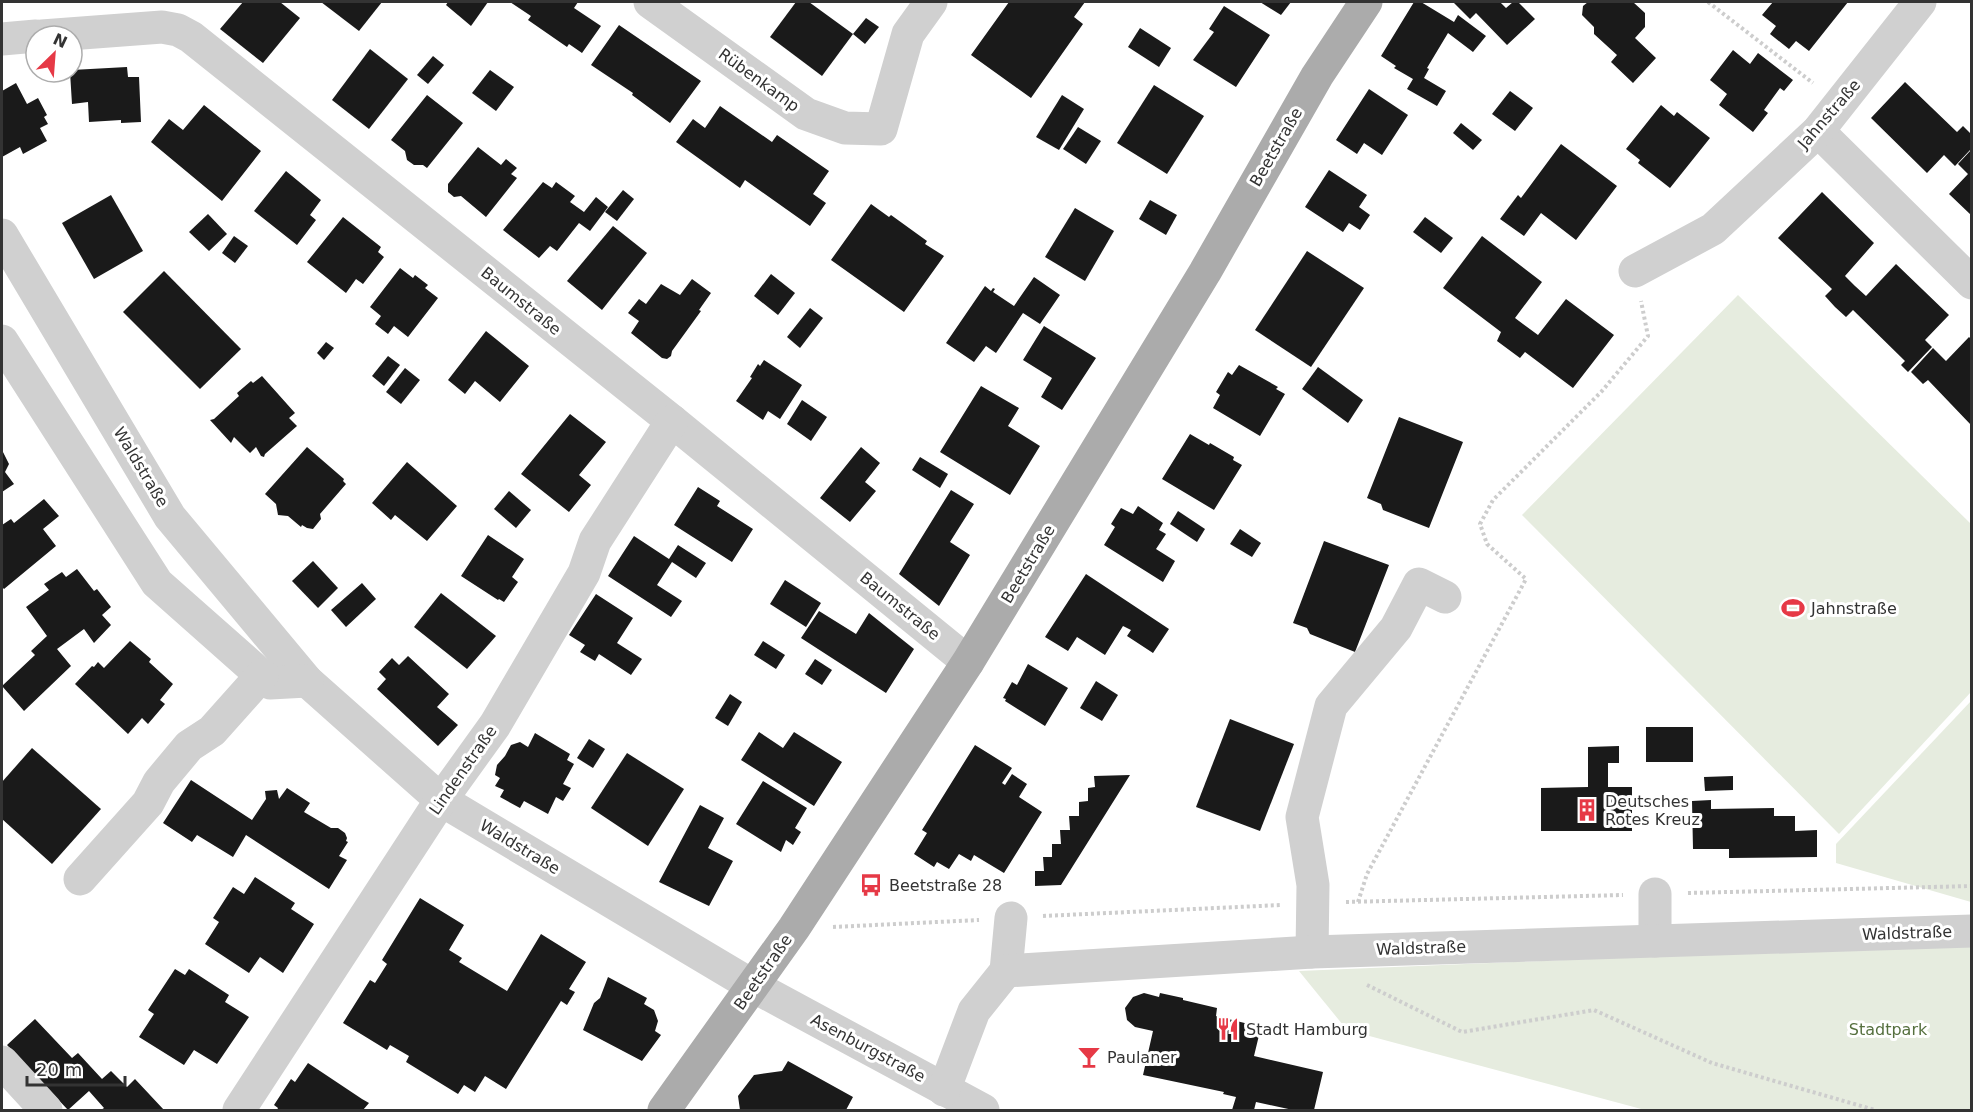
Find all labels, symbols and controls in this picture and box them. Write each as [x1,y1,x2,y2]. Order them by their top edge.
north arrow [24,24,84,84]
text: N [50,29,70,52]
street label: Rübenkamp [715,44,803,116]
street label: Jahnstraße [1793,75,1864,153]
street label: Beetstraße [1246,104,1306,190]
street label: Baumstraße [477,263,565,339]
street label: Waldstraße [110,423,172,511]
street label: Beetstraße [997,521,1059,607]
street label: Baumstraße [856,568,944,644]
sports icon: Jahnstraße [1780,595,1806,621]
place label: Jahnstraße [1810,599,1897,618]
street label: Lindenstraße [425,722,501,818]
place label: Deutsches Rotes Kreuz [1605,792,1700,829]
building icon: Deutsches Rotes Kreuz [1574,797,1600,823]
street label: Waldstraße [476,816,564,878]
bus stop icon: Beetstraße 28 [858,872,884,898]
place label: Beetstraße 28 [889,876,1002,895]
street label: Waldstraße [1862,922,1952,944]
street label: Beetstraße [730,931,796,1013]
street label: Waldstraße [1376,937,1466,959]
street label: Asenburgstraße [808,1010,928,1086]
restaurant icon: Stadt Hamburg [1215,1016,1241,1042]
place label: Stadt Hamburg [1246,1020,1368,1039]
park label: Stadtpark [1849,1020,1928,1039]
bar icon: Paulaner [1076,1044,1102,1070]
place label: Paulaner [1107,1048,1177,1067]
scale bar [27,1049,124,1087]
text: 20 m [36,1059,82,1080]

